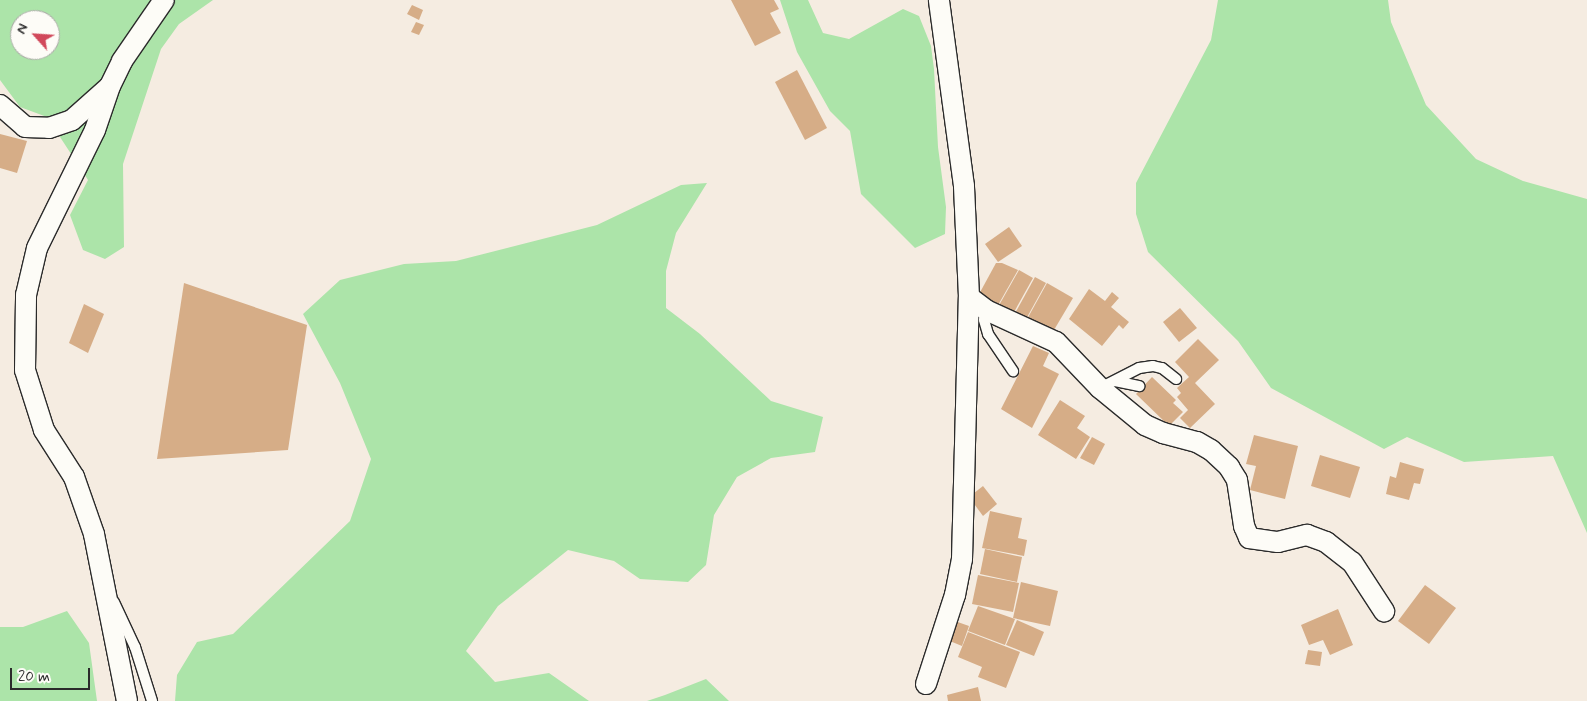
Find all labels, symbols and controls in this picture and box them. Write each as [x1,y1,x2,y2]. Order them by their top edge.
north arrow [10,10,60,60]
text: N [12,21,33,37]
scale bar [12,658,92,690]
text: 20 m [18,667,50,687]

